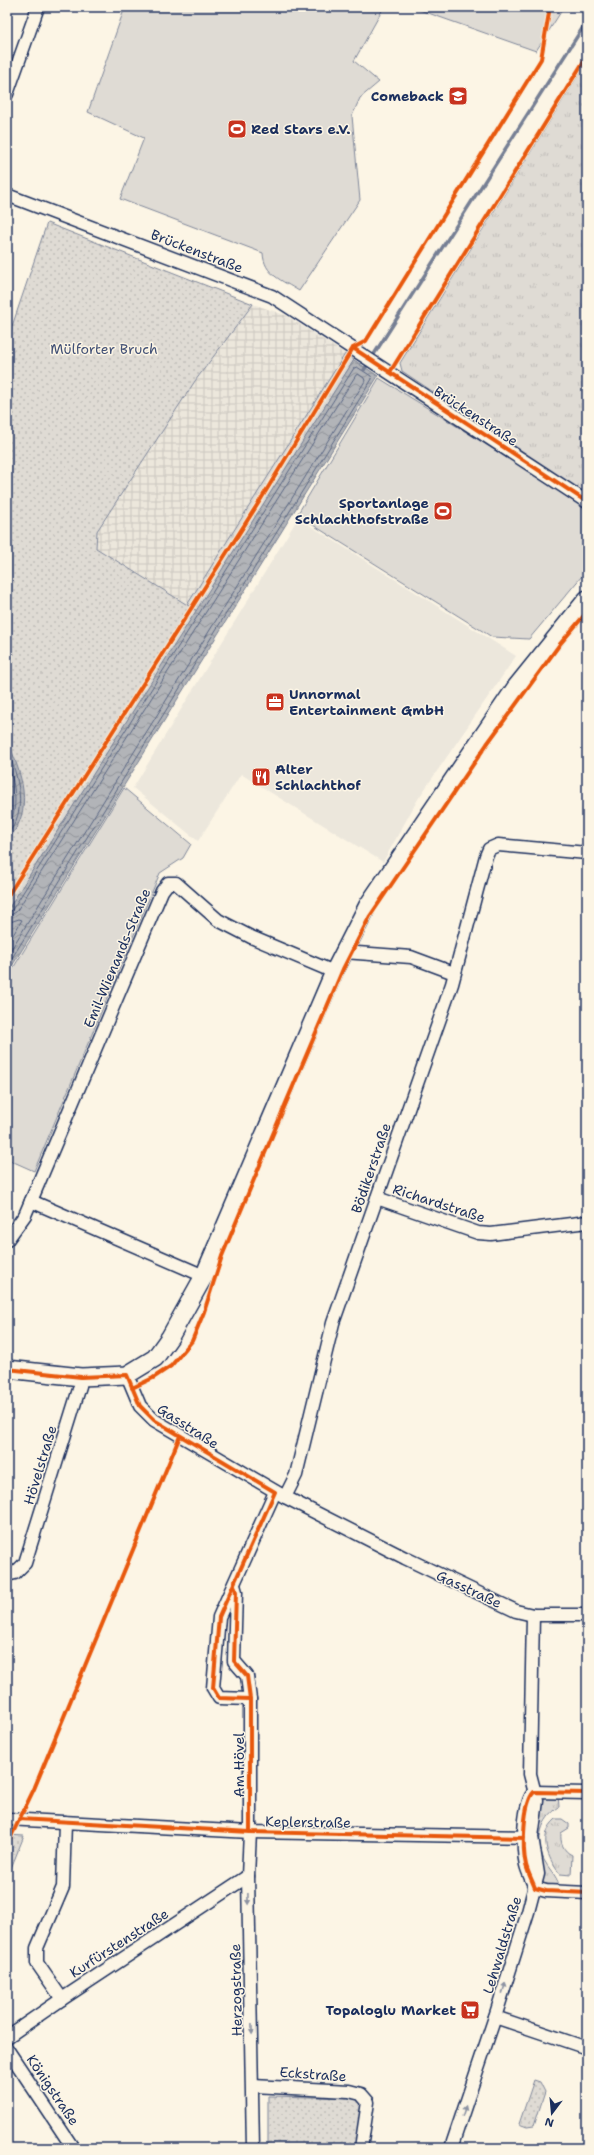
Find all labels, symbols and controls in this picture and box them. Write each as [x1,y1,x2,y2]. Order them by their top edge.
school or university icon: Comeback [447,85,469,107]
place label: Comeback [371,87,444,105]
sports icon: Red Stars e.V. [226,118,248,140]
place label: Red Stars e.V. [251,120,351,138]
street label: Brückenstraße [148,225,246,277]
park label: Mülforter Bruch [50,340,158,358]
street label: Brückenstraße [430,382,522,450]
place label: Sportanlage Schlachthofstraße [295,494,429,528]
sports icon: Sportanlage Schlachthofstraße [432,500,454,522]
place label: Unnormal Entertainment GmbH [289,685,444,719]
office icon: Unnormal Entertainment GmbH [264,691,286,713]
place label: Alter Schlachthof [275,760,361,794]
restaurant icon: Alter Schlachthof [250,766,272,788]
street label: Emil-Wienands-Straße [79,885,155,1031]
street label: Bödikerstraße [347,1120,395,1216]
street label: Richardstraße [390,1180,488,1226]
street label: Gasstraße [154,1399,222,1453]
street label: Hövelstraße [19,1423,61,1507]
street label: Gasstraße [433,1566,505,1612]
street label: Am Hövel [230,1732,248,1797]
street label: Keplerstraße [265,1812,351,1832]
one-way arrow [245,1893,252,1905]
street label: Lehwaldstraße [479,1894,525,1996]
street label: Kurfürstenstraße [66,1904,172,1982]
street label: Herzogstraße [226,1943,246,2037]
one-way arrow [501,1981,507,1993]
supermarket icon: Topaloglu Market [459,1999,481,2021]
place label: Topaloglu Market [326,2001,456,2019]
one-way arrow [248,2023,255,2035]
street label: Königstraße [23,2051,83,2129]
street label: Eckstraße [279,2063,347,2085]
north arrow [532,2093,572,2133]
one-way arrow [461,2105,467,2117]
text: N [543,2114,556,2131]

